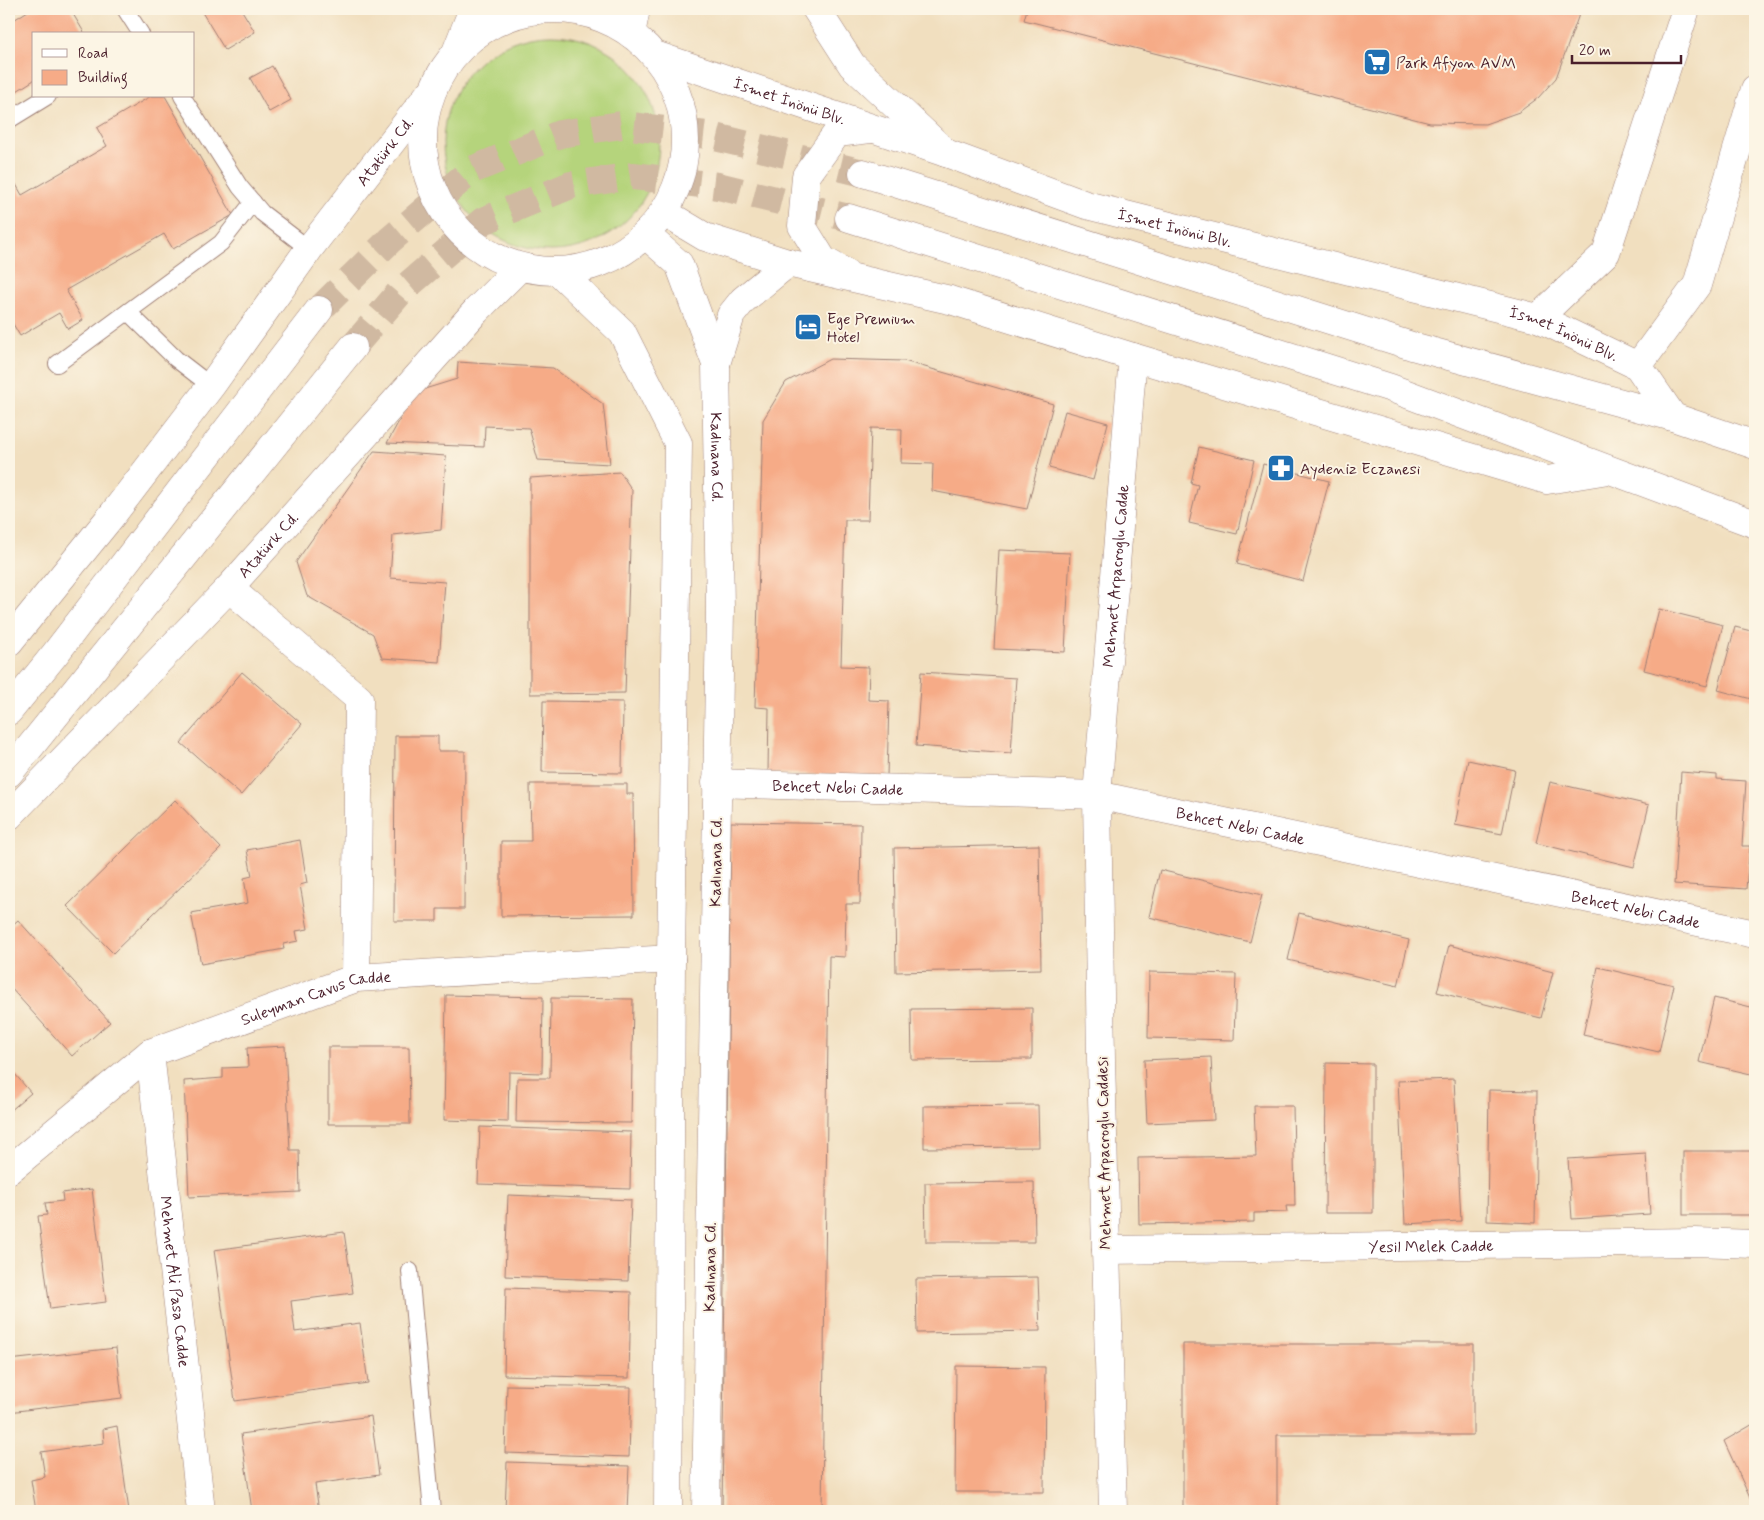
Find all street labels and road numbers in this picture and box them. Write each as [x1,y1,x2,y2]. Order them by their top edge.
street label: İsmet İnönü Blv. [730,73,848,130]
street label: Atatürk Cd. [352,114,419,191]
street label: İsmet İnönü Blv. [1115,204,1234,253]
street label: İsmet İnönü Blv. [1507,302,1621,367]
street label: Kadınana Cd. [705,412,727,502]
street label: Mehmet Arpacroglu Cadde [1099,483,1135,668]
street label: Atatürk Cd. [234,508,304,583]
street label: Behcet Nebi Cadde [772,776,904,801]
street label: Behcet Nebi Cadde [1174,803,1307,851]
street label: Kadınana Cd. [705,817,728,907]
street label: Behcet Nebi Cadde [1569,886,1703,934]
street label: Suleyman Cavus Cadde [238,967,392,1031]
street label: Mehmet Arpacroglu Caddesi [1092,1056,1117,1250]
street label: Mehmet Ali Pasa Cadde [154,1195,194,1369]
street label: Kadınana Cd. [699,1222,722,1312]
street label: Yesil Melek Cadde [1368,1236,1494,1258]

